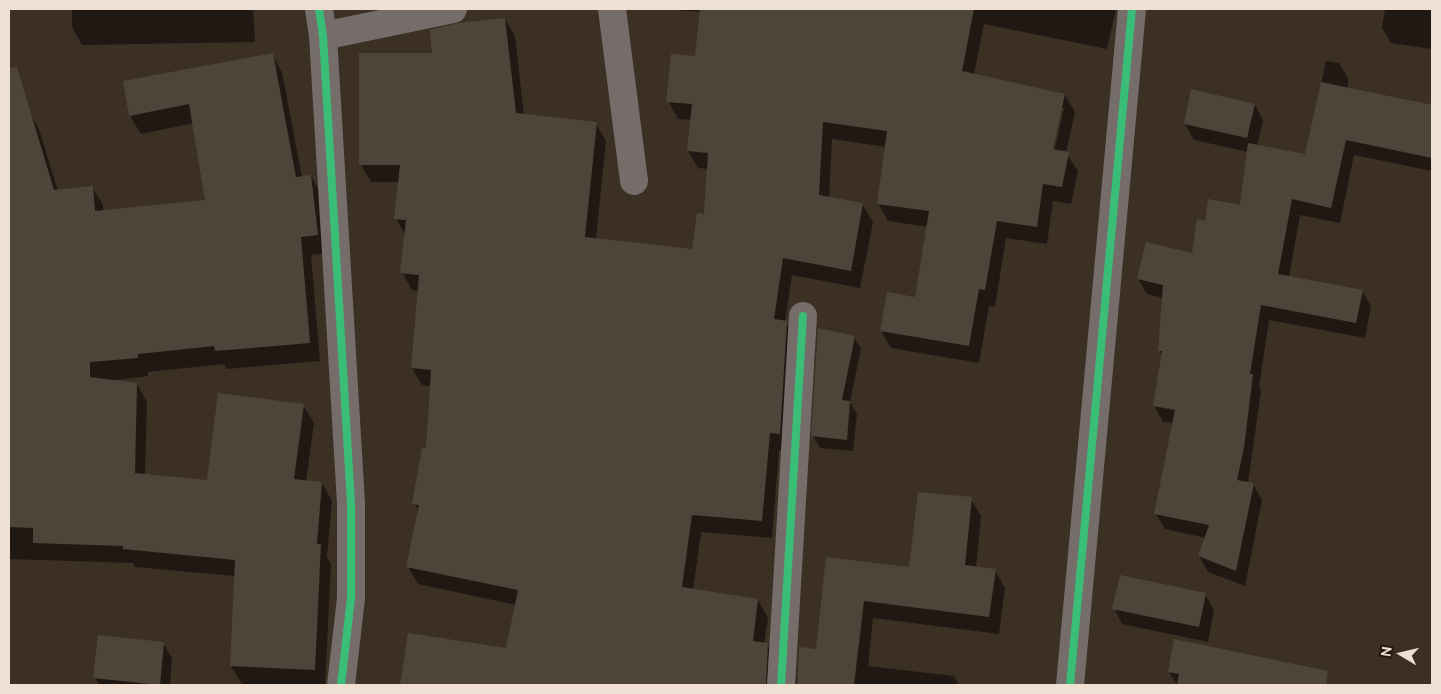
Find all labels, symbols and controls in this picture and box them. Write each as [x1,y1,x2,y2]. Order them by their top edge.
north arrow [1376,629,1426,679]
text: N [1377,645,1395,658]

